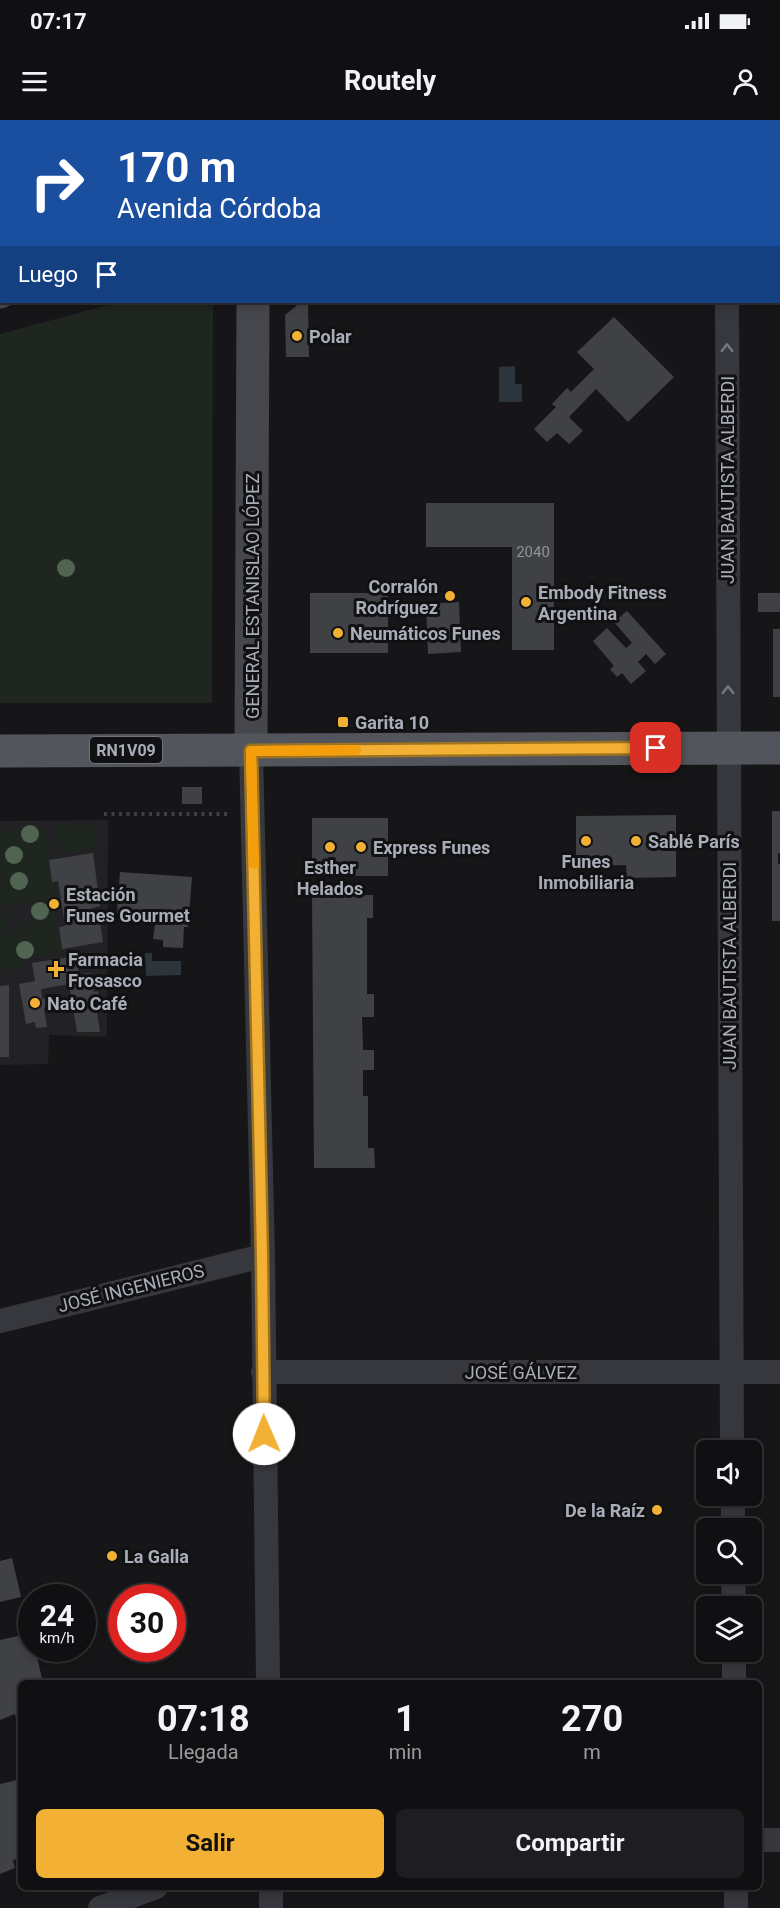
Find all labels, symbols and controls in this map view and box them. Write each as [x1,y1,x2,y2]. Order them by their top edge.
text: 07:17 [30,9,87,34]
icon: menu [18,65,51,98]
text: Routely [344,65,436,97]
icon: person [729,65,762,98]
text: 170 m [117,143,236,192]
icon: right [18,144,96,222]
text: Avenida Córdoba [117,193,322,225]
icon: arrive [90,258,123,291]
text: Luego [18,262,78,287]
place label: Polar [309,326,352,347]
marker: Polar [290,329,304,343]
one-way arrow [721,343,733,352]
street label: JUAN BAUTISTA ALBERDI [717,376,738,584]
street label: GENERAL ESTANISLAO LÓPEZ [242,473,263,719]
house number: 2040 [516,543,550,561]
place label: Corralón Rodríguez [355,576,438,618]
place label: Embody Fitness Argentina [538,582,667,624]
marker: Corralón Rodríguez [443,589,457,603]
marker: Embody Fitness Argentina [519,595,533,609]
place label: Neumáticos Funes [350,623,501,644]
marker: Neumáticos Funes [331,626,345,640]
one-way arrow [722,685,734,694]
place label: Garita 10 [355,712,429,733]
marker: Garita 10 [336,715,350,729]
pin [630,722,681,773]
icon: arrive [639,731,672,764]
road number: RN1V09 [90,737,162,763]
place label: Sablé París [648,831,740,852]
marker: Funes Inmobiliaria [579,834,593,848]
marker: Sablé París [629,834,643,848]
place label: Express Funes [373,837,490,858]
marker: Esther Helados [323,840,337,854]
marker: Express Funes [354,840,368,854]
place label: Funes Inmobiliaria [538,851,634,893]
place label: Esther Helados [297,857,363,899]
street label: JUAN BAUTISTA ALBERDI [719,862,740,1070]
place label: Estación Funes Gourmet [66,884,190,926]
marker: Estación Funes Gourmet [47,897,61,911]
place label: Farmacia Frosasco [68,949,143,991]
marker: Farmacia Frosasco [49,962,63,976]
place label: Nato Café [47,993,127,1014]
marker: Nato Café [28,996,42,1010]
street label: JOSÉ INGENIEROS [56,1260,207,1316]
street label: JOSÉ GÁLVEZ [465,1362,577,1383]
position arrow [232,1402,296,1466]
map controls [696,1440,762,1662]
button: sound [696,1440,762,1506]
place label: De la Raíz [565,1500,645,1521]
marker: De la Raíz [650,1503,664,1517]
button: search [696,1518,762,1584]
place label: La Galla [124,1546,189,1567]
marker: La Galla [105,1549,119,1563]
speed limit sign: 30 [108,1584,186,1662]
button: layers [696,1596,762,1662]
text: 24 [40,1598,74,1633]
text: km/h [39,1629,75,1647]
text: 07:18 [157,1698,250,1740]
text: 1 [395,1698,416,1740]
text: 270 [561,1698,623,1740]
text: Llegada [168,1740,239,1764]
text: min [389,1740,422,1764]
text: m [583,1740,601,1764]
button: Salir [36,1809,384,1878]
button: Compartir [396,1809,744,1878]

